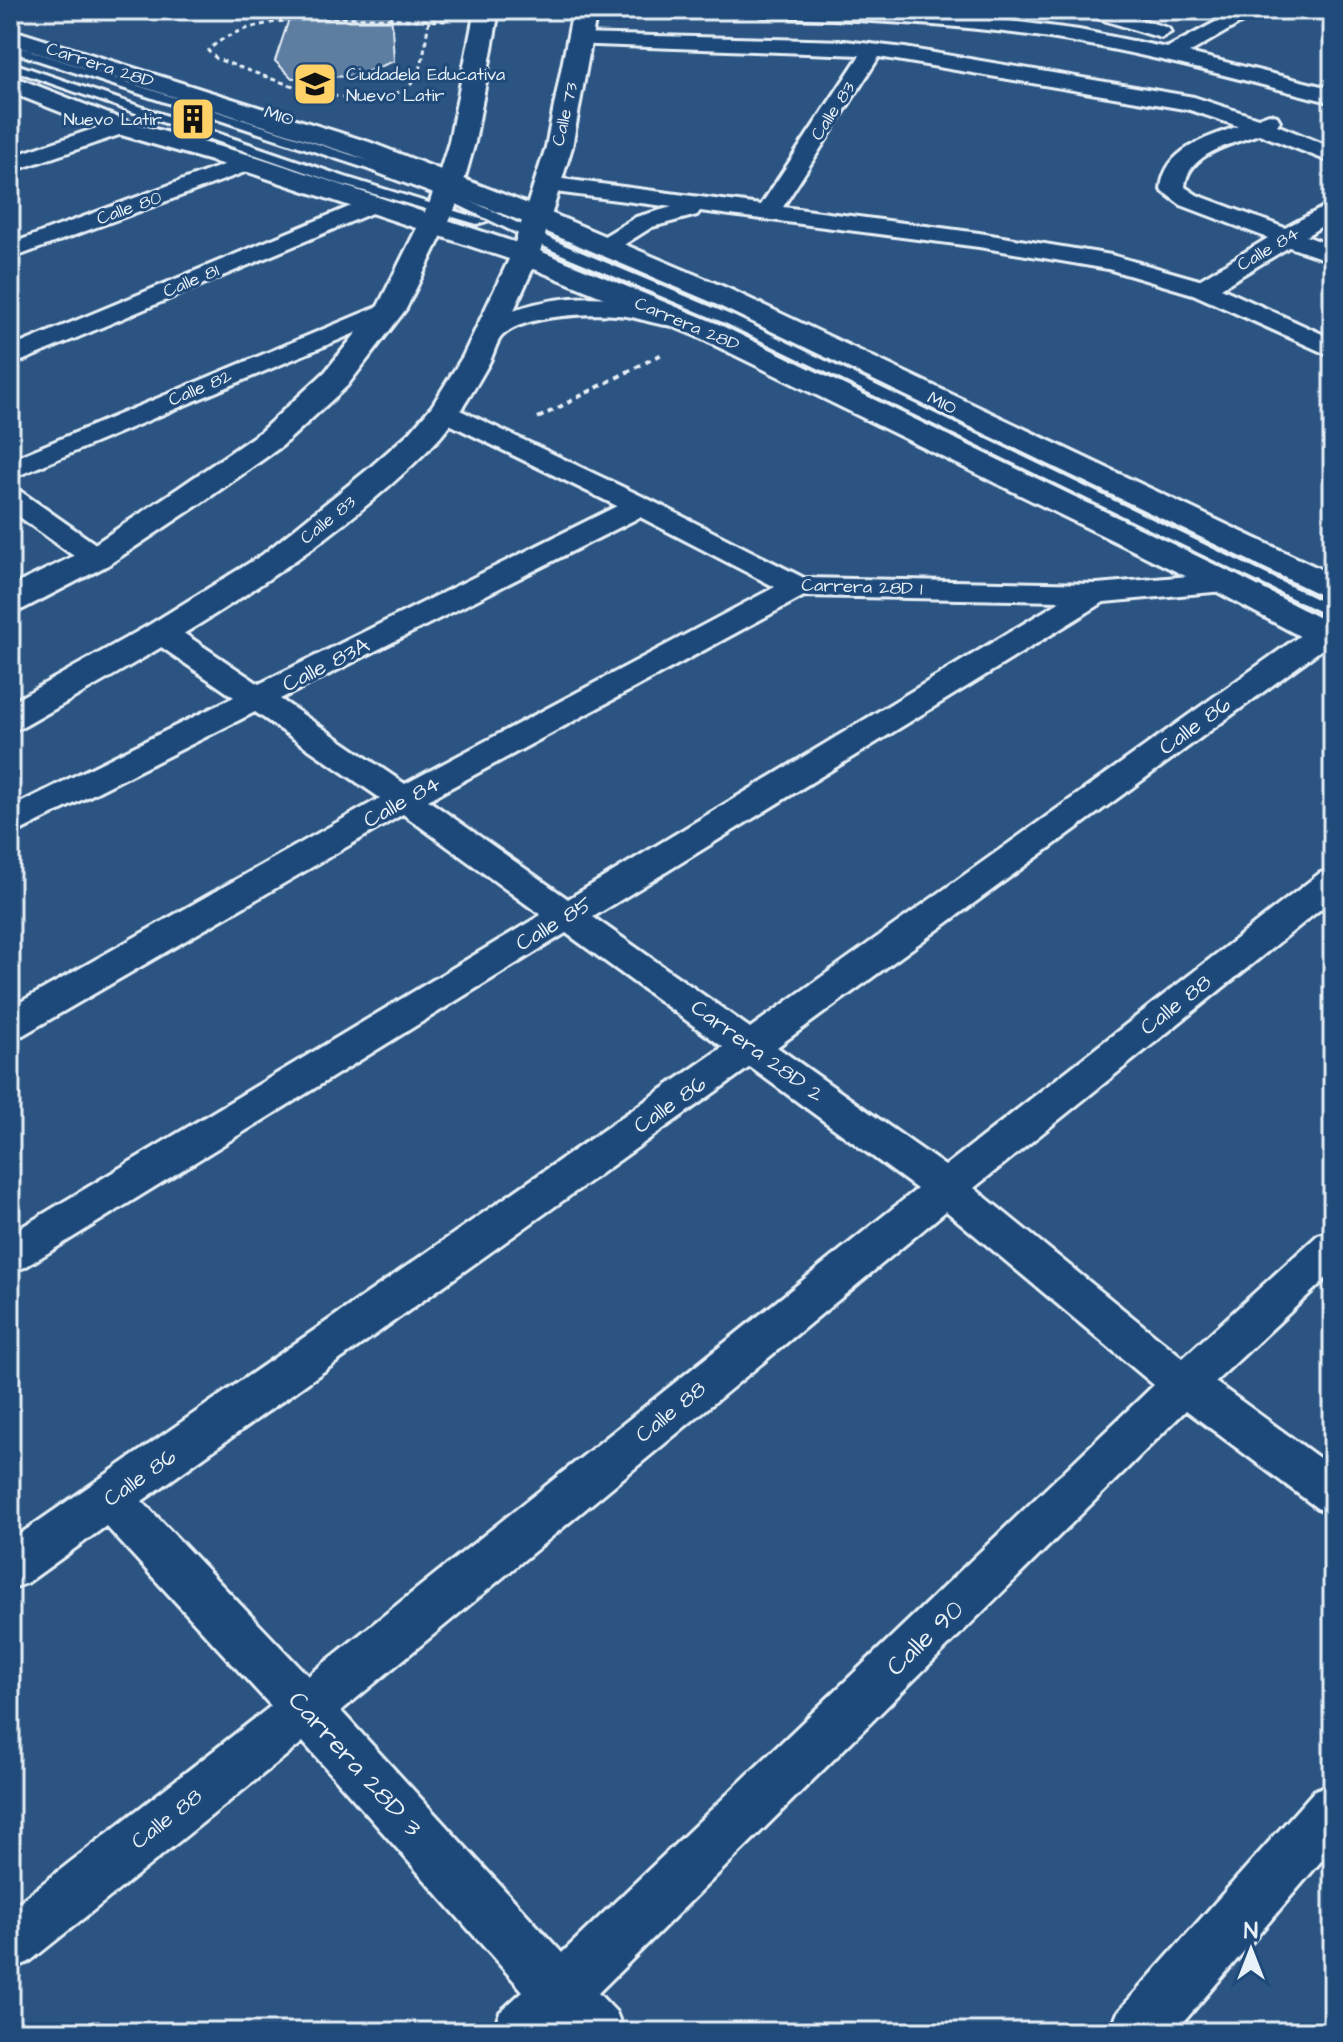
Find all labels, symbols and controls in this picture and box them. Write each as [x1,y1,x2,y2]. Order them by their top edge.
street label: Carrera 28D [43,36,157,94]
school or university icon: Ciudadela Educativa Nuevo Latir [291,60,339,108]
place label: Ciudadela Educativa Nuevo Latir [346,62,505,108]
street label: Calle 83 [805,77,861,145]
street label: Calle 73 [546,80,584,148]
building icon: Nuevo Latir [169,95,217,143]
street label: MIO [261,100,297,132]
place label: Nuevo Latir [64,107,162,132]
street label: Calle 80 [93,185,165,231]
street label: Calle 84 [1232,221,1304,277]
street label: Calle 81 [159,258,223,304]
street label: Carrera 28D [631,291,743,357]
street label: Calle 82 [165,363,236,412]
street label: MIO [923,385,961,421]
street label: Calle 83 [295,490,361,550]
street label: Carrera 28D 1 [801,572,923,602]
street label: Calle 83A [277,630,375,700]
street label: Calle 86 [1153,689,1238,763]
street label: Calle 84 [358,768,446,836]
street label: Calle 85 [510,889,598,959]
street label: Calle 88 [1134,967,1218,1043]
street label: Carrera 28D 2 [684,992,830,1110]
street label: Calle 86 [627,1069,713,1141]
street label: Calle 88 [629,1374,713,1450]
street label: Calle 86 [97,1442,183,1514]
street label: Calle 90 [878,1592,972,1684]
street label: Carrera 28D 3 [280,1683,430,1845]
street label: Calle 88 [125,1781,209,1857]
north arrow [1211,1910,1291,1990]
text: N [1244,1916,1258,1947]

